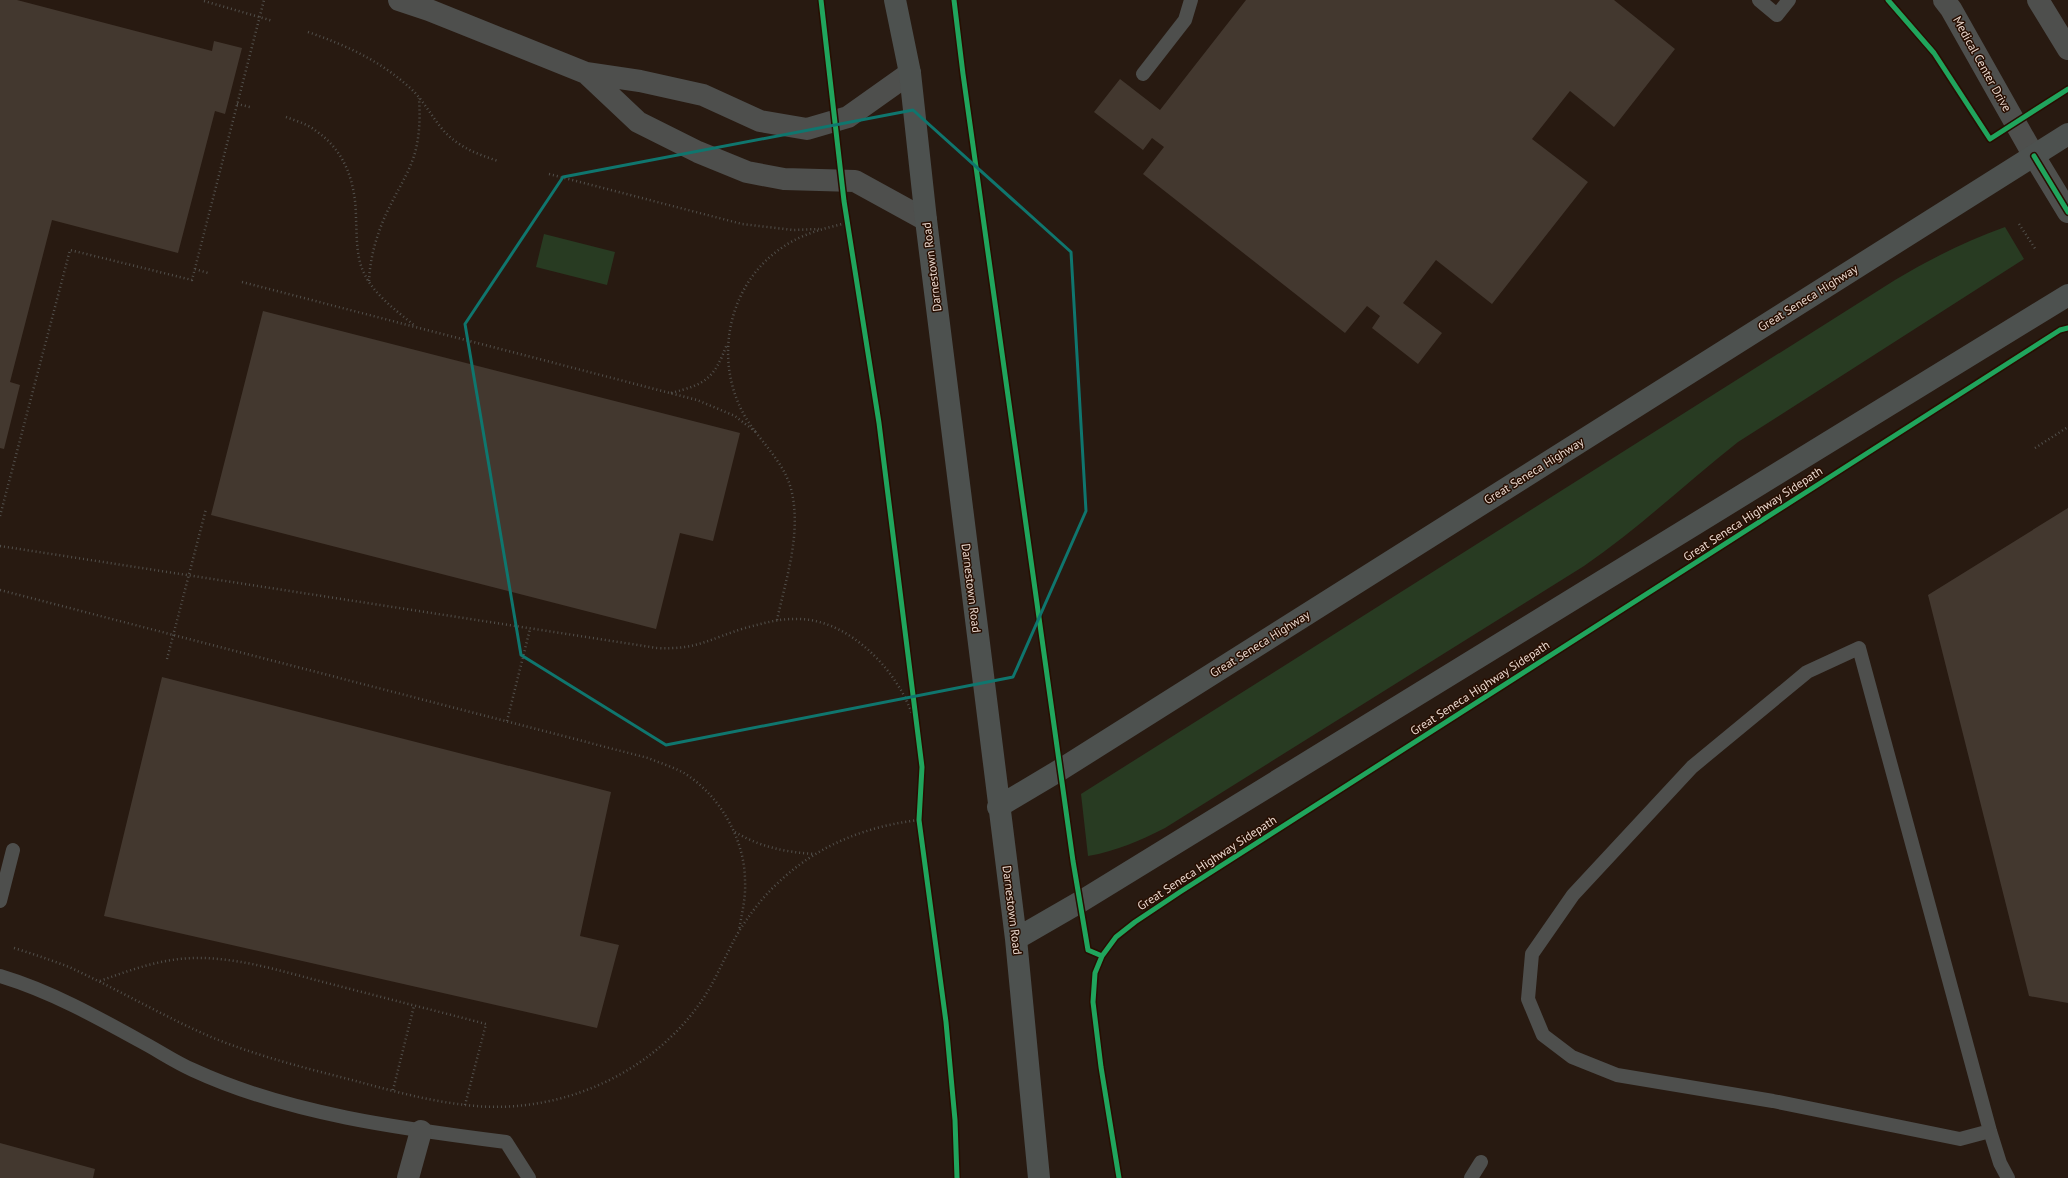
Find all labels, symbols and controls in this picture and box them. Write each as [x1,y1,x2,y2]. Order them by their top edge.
street label: Medical Center Drive [1950,13,2015,114]
street label: Darnestown Road [919,222,944,313]
street label: Great Seneca Highway [1755,261,1861,334]
street label: Great Seneca Highway [1481,434,1587,507]
street label: Great Seneca Highway Sidepath [1680,463,1825,564]
street label: Darnestown Road [959,542,984,633]
street label: Great Seneca Highway [1207,607,1313,680]
street label: Great Seneca Highway Sidepath [1407,637,1552,738]
street label: Great Seneca Highway Sidepath [1134,812,1279,913]
street label: Darnestown Road [1000,864,1025,955]

